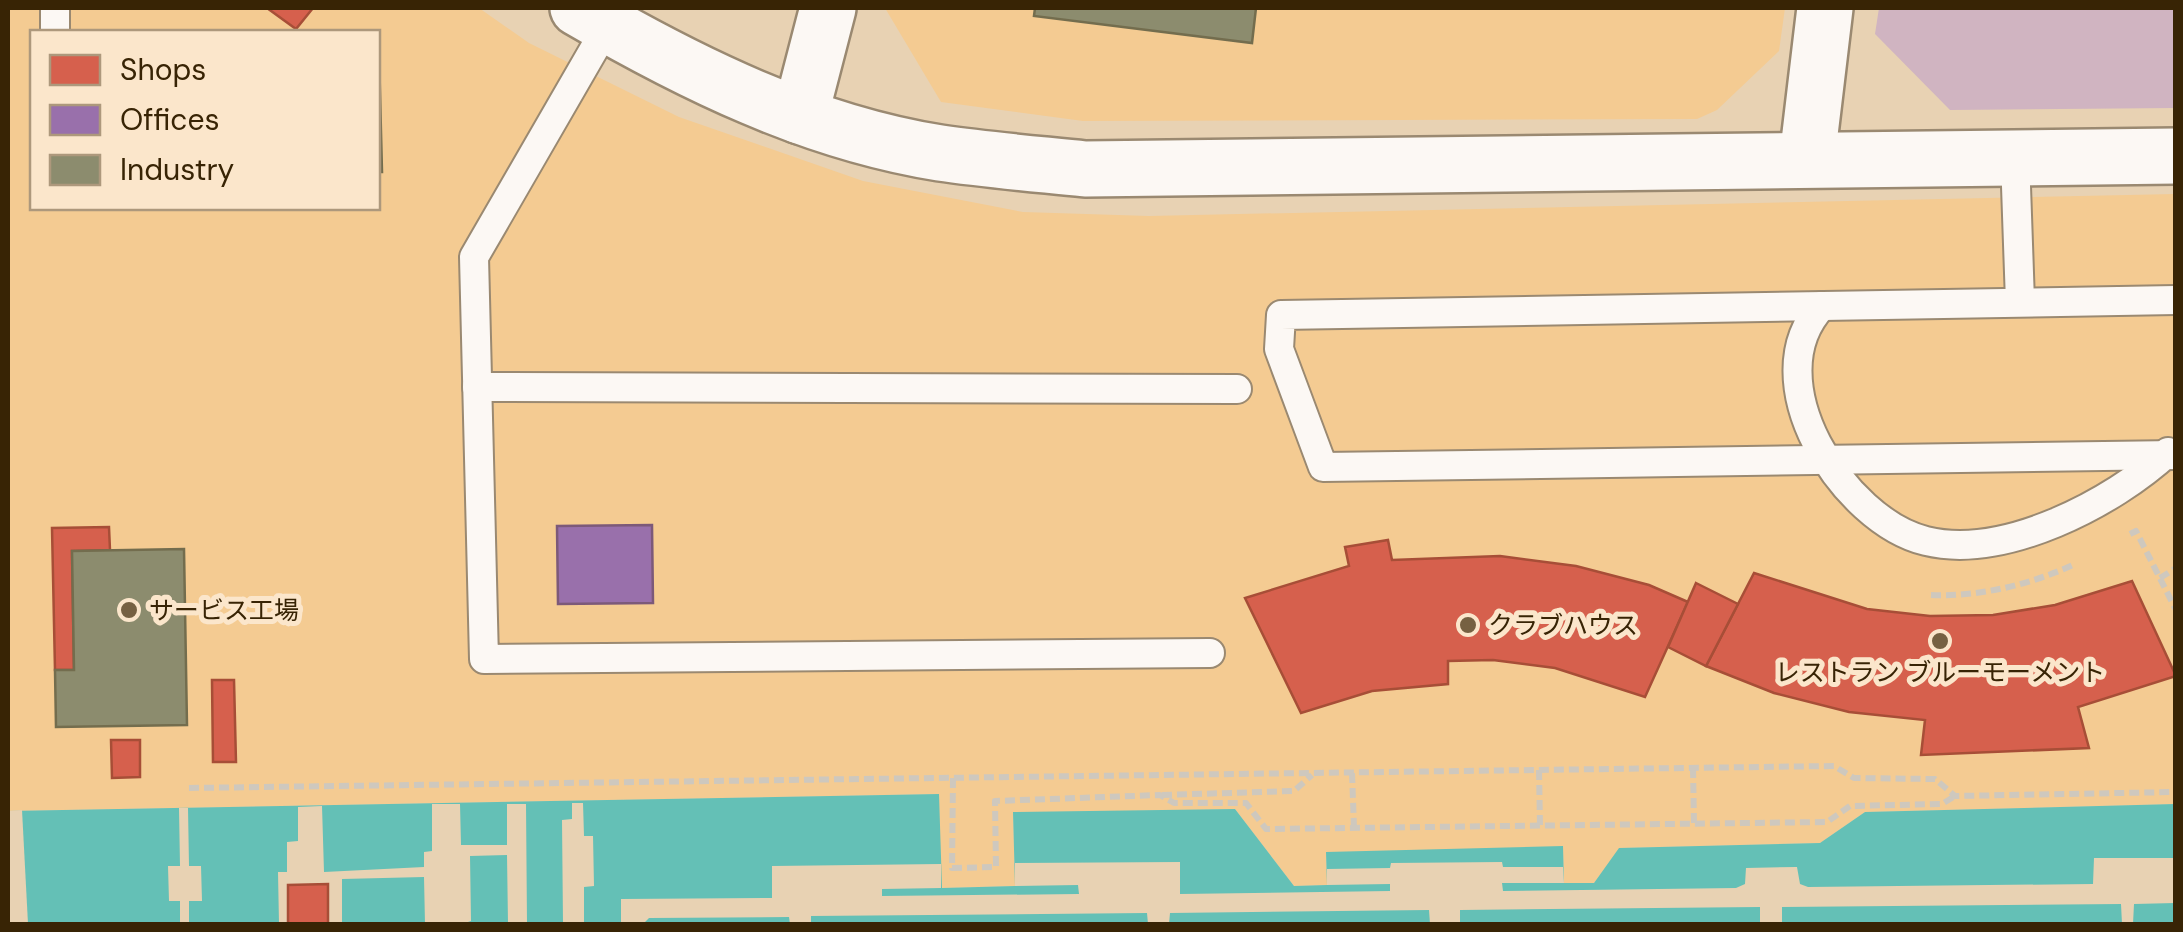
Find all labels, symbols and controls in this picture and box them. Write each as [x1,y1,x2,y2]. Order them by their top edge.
legend [30,30,380,210]
text: Shops [120,50,206,89]
text: Offices [120,100,220,139]
text: Industry [120,150,234,189]
place label: サービス工場 [149,594,299,627]
marker: サービス工場 [118,599,140,621]
place label: クラブハウス [1488,609,1638,642]
marker: クラブハウス [1457,614,1479,636]
marker: レストラン ブルーモーメント [1929,630,1951,652]
place label: レストラン ブルーモーメント [1775,656,2105,689]

